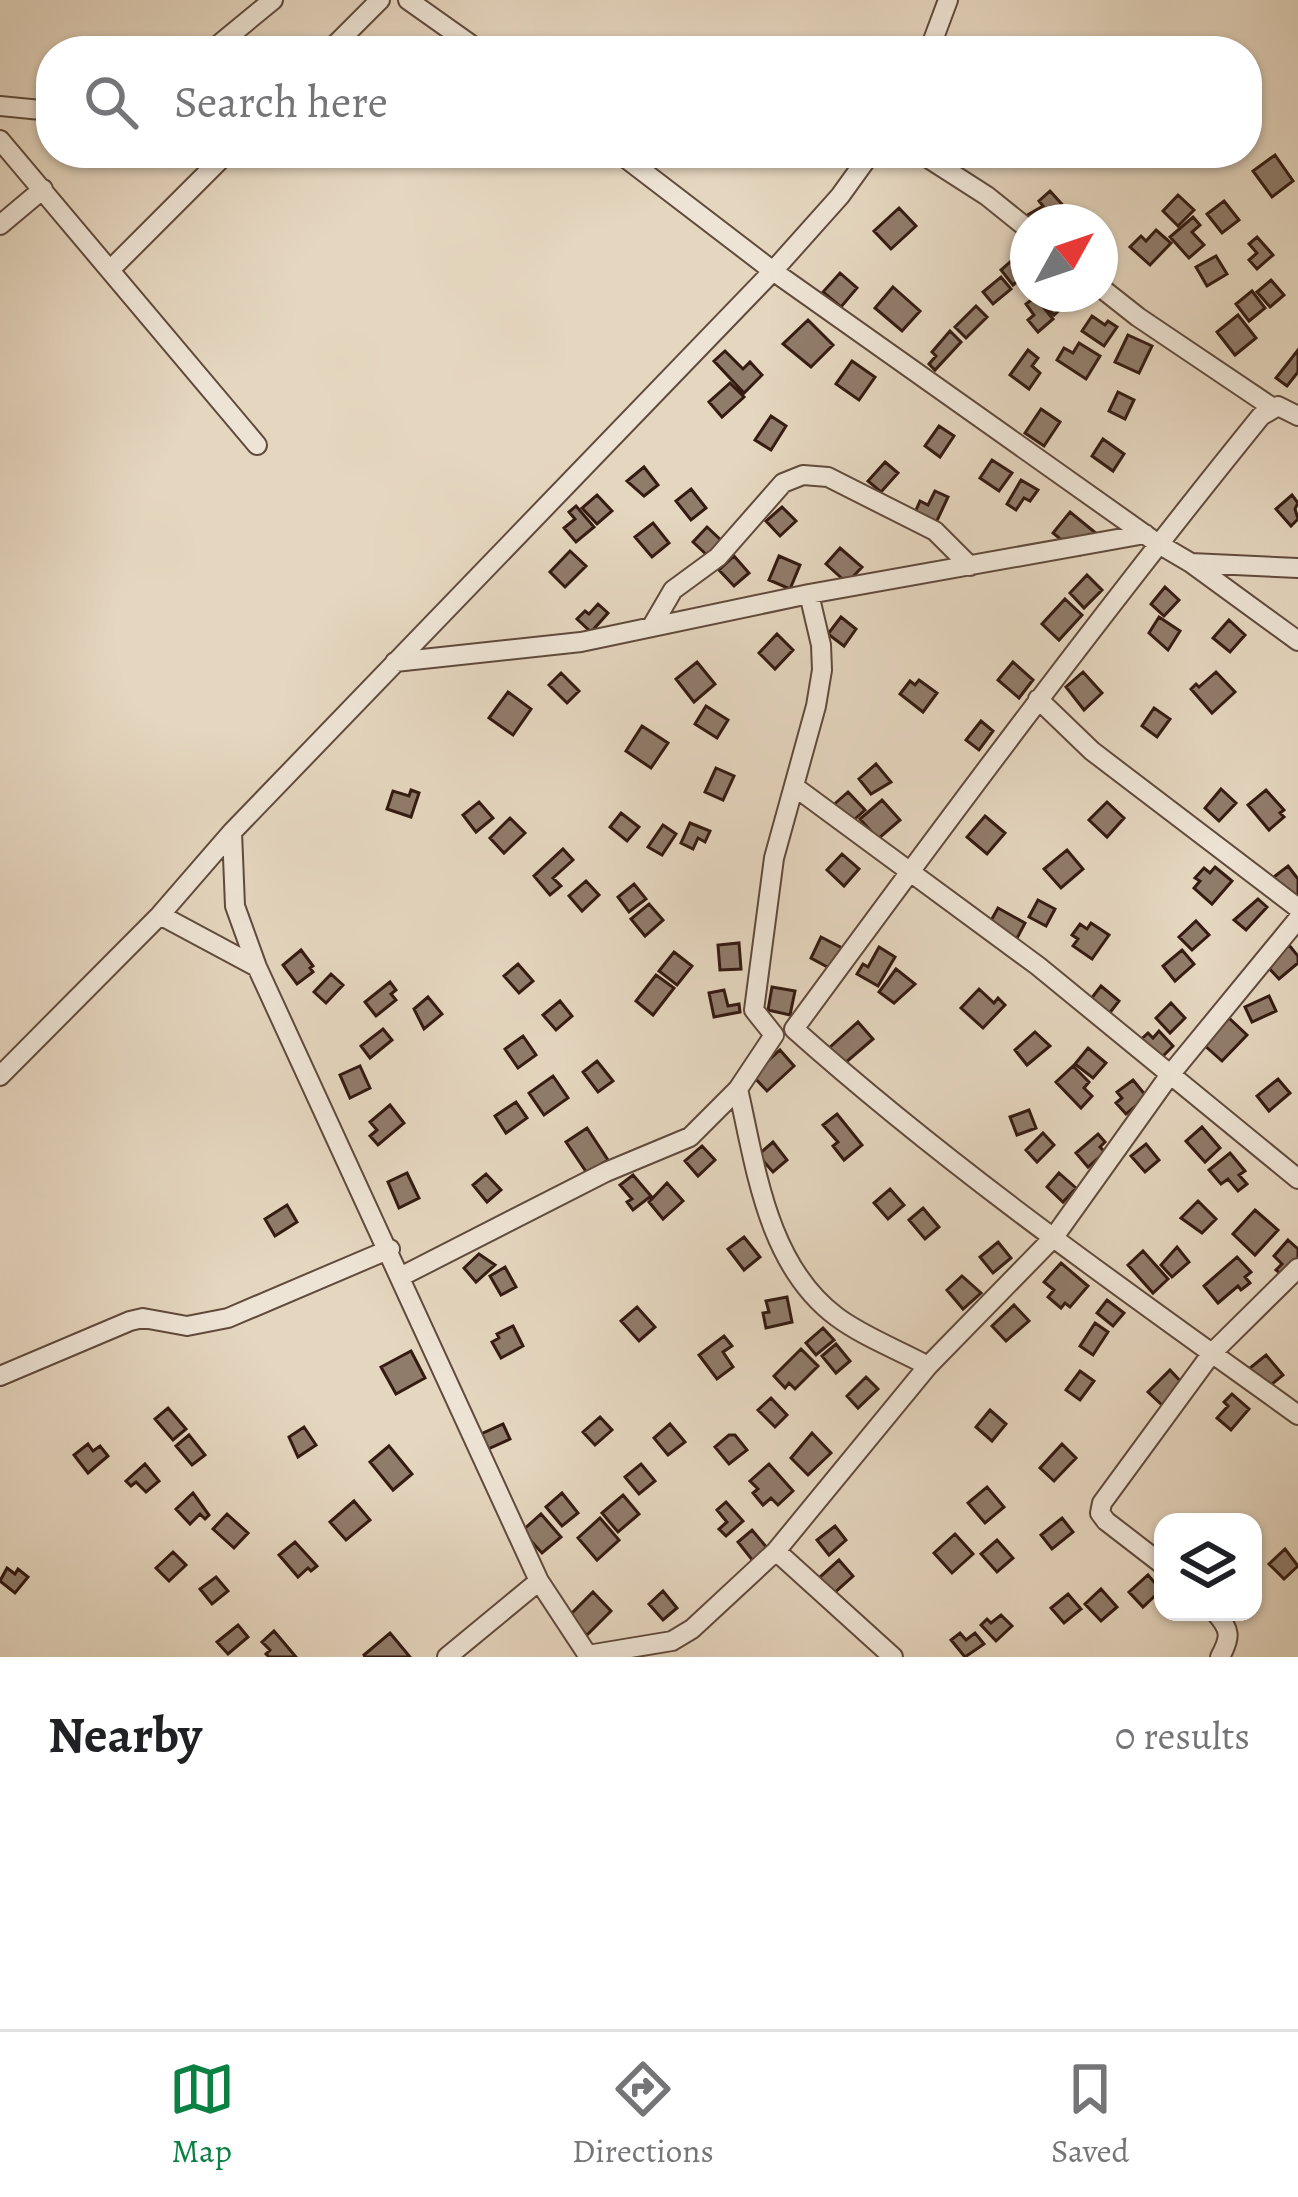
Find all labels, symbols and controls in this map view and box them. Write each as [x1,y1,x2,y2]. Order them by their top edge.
search box [36,36,1262,168]
icon: search [78,69,144,135]
text: Search here [174,71,388,133]
north arrow [1010,204,1118,312]
map controls [1154,1513,1262,1621]
button: layers [1154,1513,1262,1621]
text: Nearby [48,1700,202,1770]
text: 0 results [1115,1709,1250,1762]
tab: Map [169,2056,235,2173]
tab: Directions [572,2056,714,2173]
tab: Saved [1051,2056,1129,2173]

